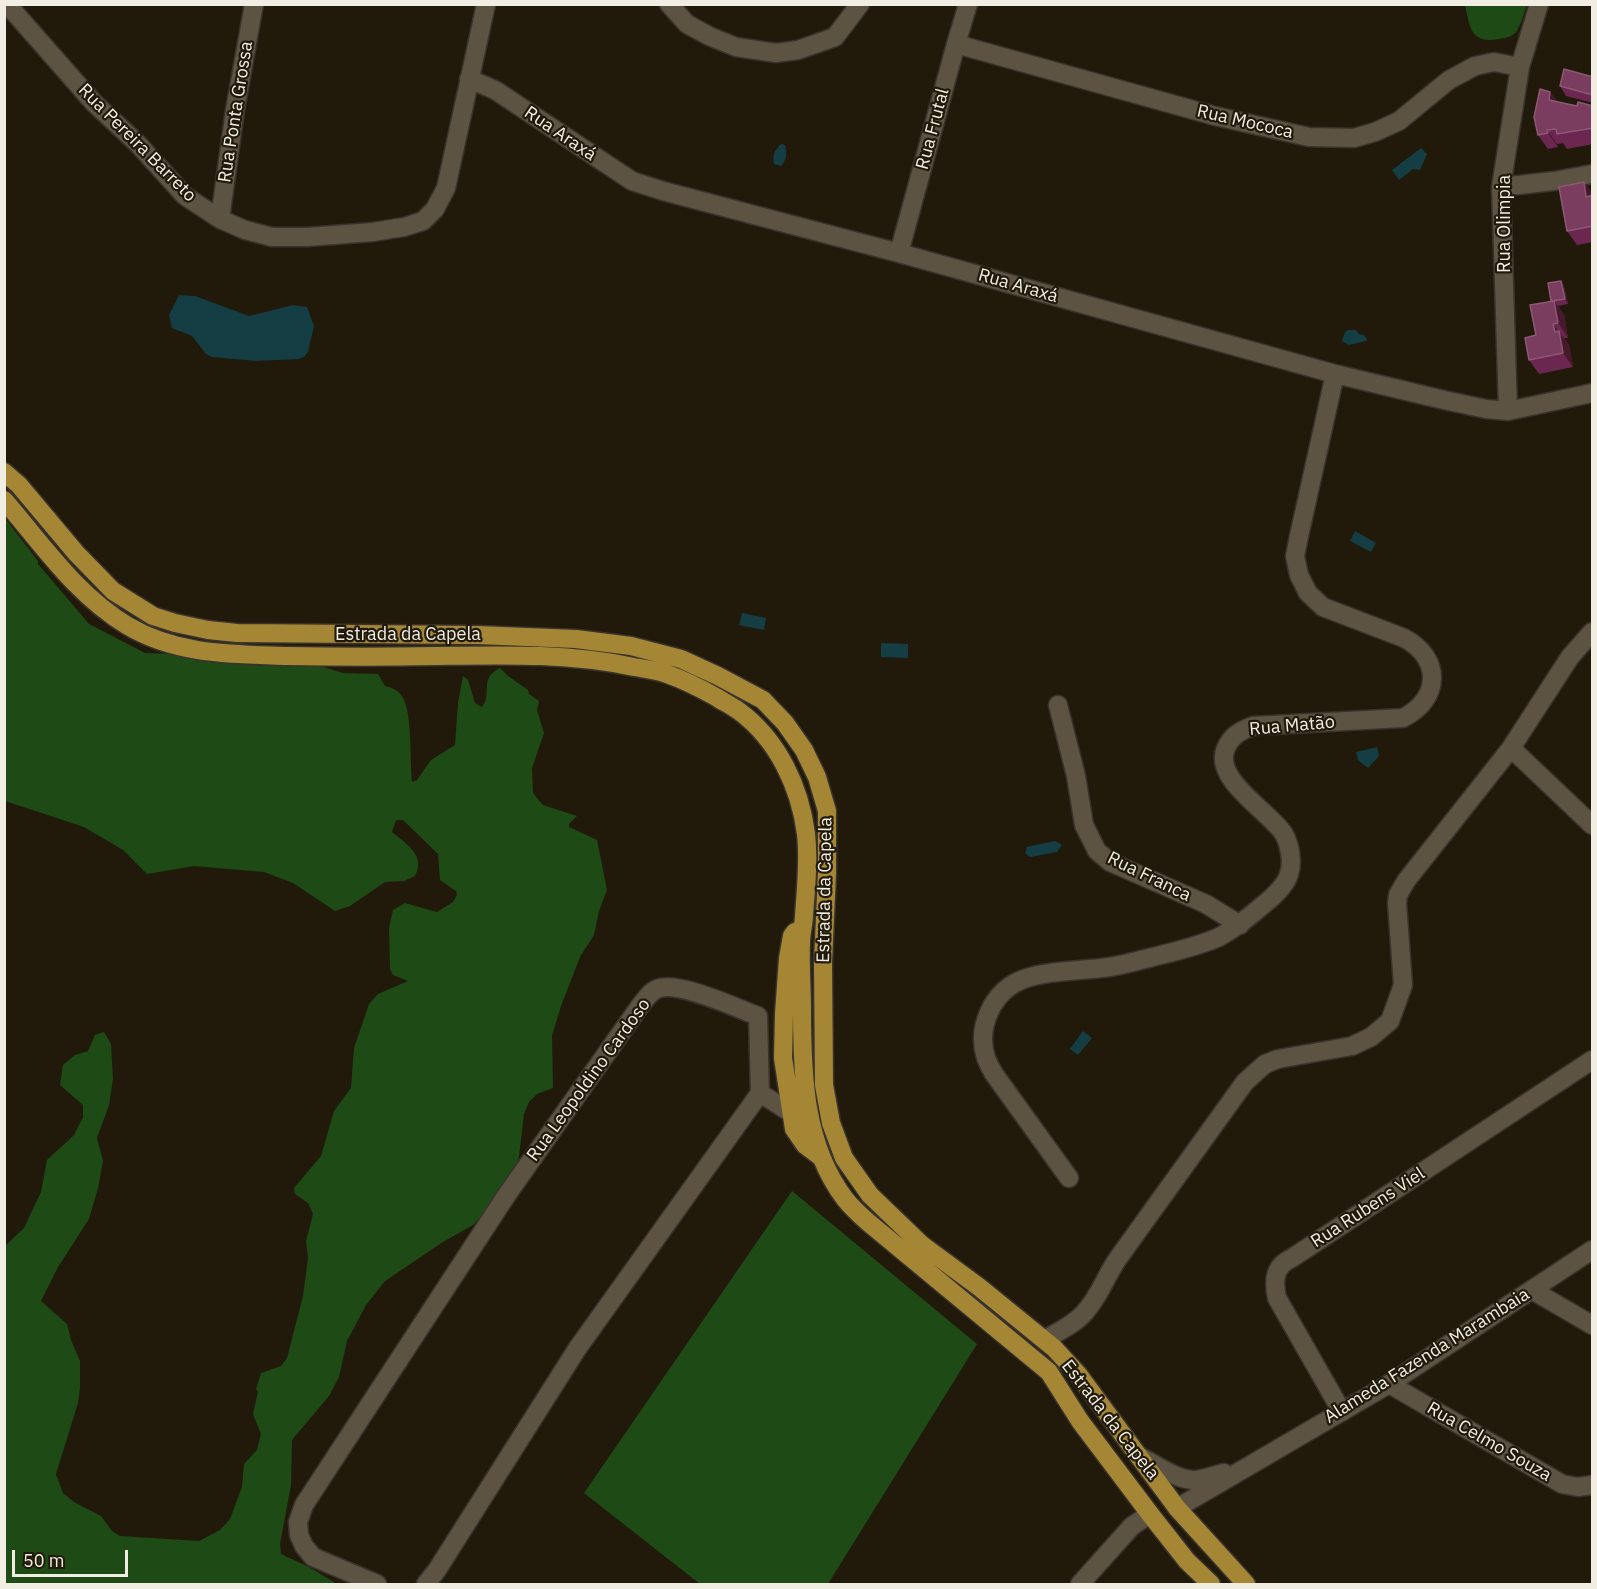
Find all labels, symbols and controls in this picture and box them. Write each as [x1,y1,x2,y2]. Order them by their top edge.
street label: Rua Ponta Grossa [214,40,258,184]
street label: Rua Pereira Barreto [73,79,201,207]
street label: Rua Frutal [912,86,954,172]
street label: Rua Mococa [1195,100,1295,144]
street label: Rua Araxá [520,102,600,166]
street label: Rua Olimpia [1494,175,1516,273]
street label: Rua Araxá [976,264,1060,308]
street label: Estrada da Capela [335,624,481,646]
street label: Rua Matão [1248,712,1336,740]
street label: Estrada da Capela [813,817,837,963]
street label: Rua Franca [1104,847,1194,907]
street label: Rua Leopoldino Cardoso [523,994,655,1166]
street label: Rua Rubens Viel [1307,1163,1429,1253]
street label: Alameda Fazenda Marambaia [1320,1284,1534,1428]
street label: Estrada da Capela [1057,1356,1163,1484]
street label: Rua Celmo Souza [1423,1398,1555,1486]
scale bar [15,1538,130,1576]
text: 50 m [23,1549,65,1572]

